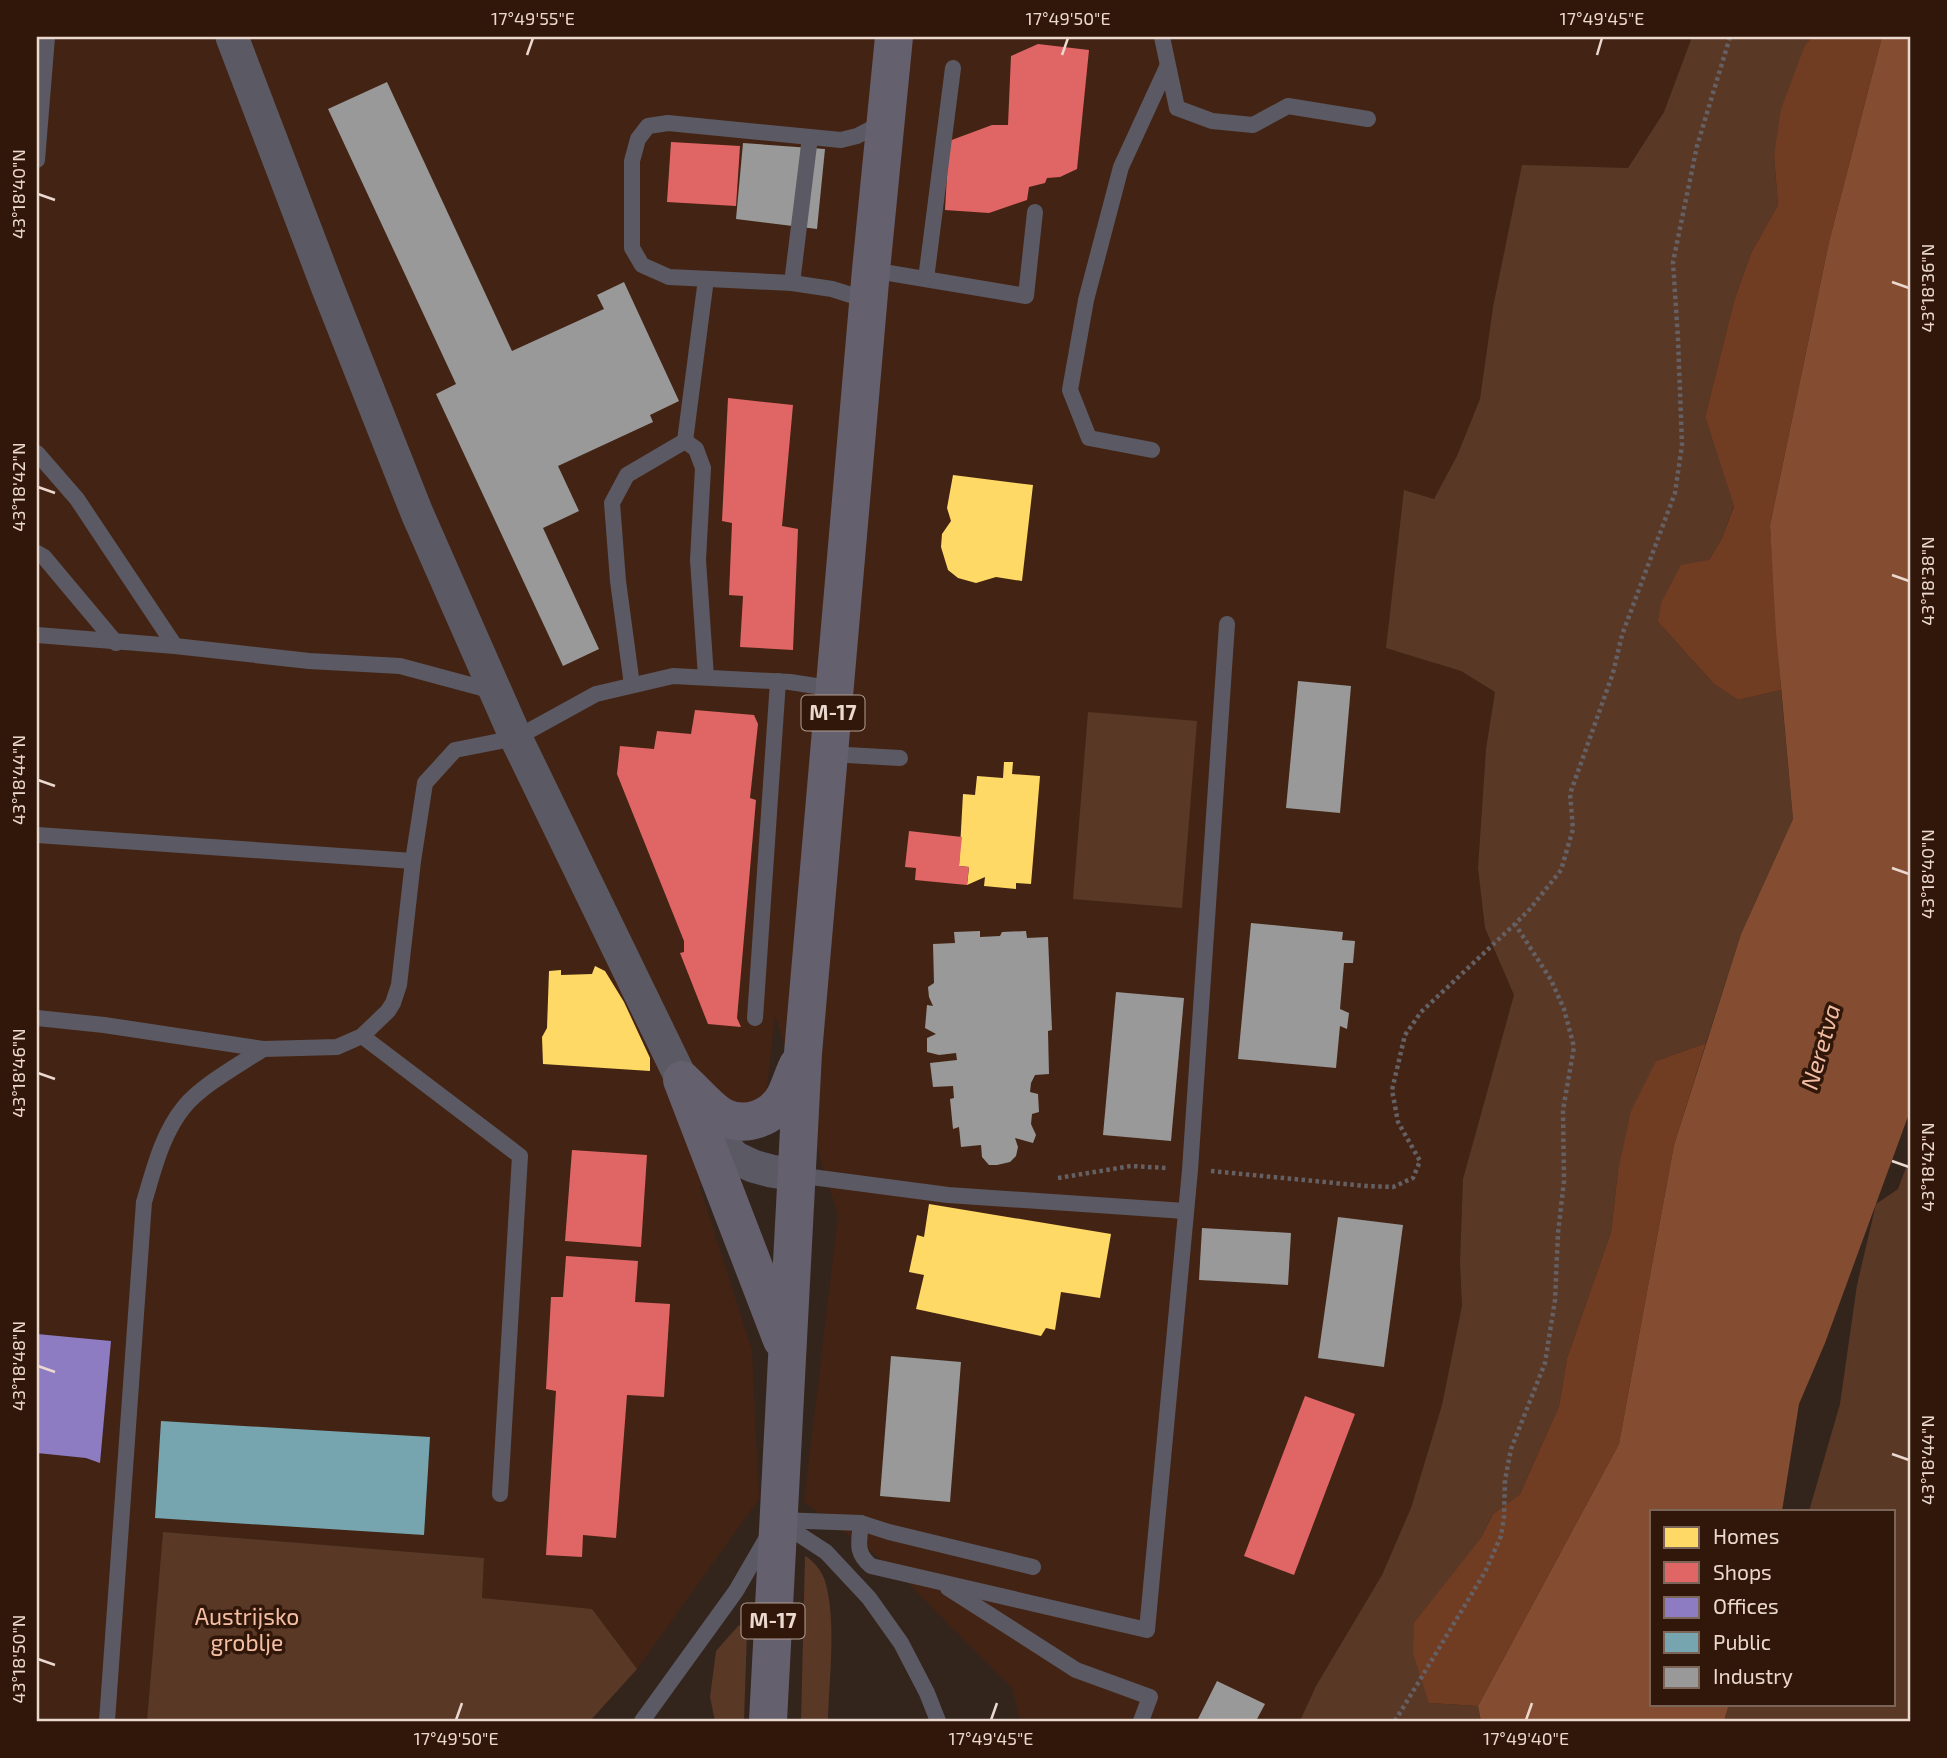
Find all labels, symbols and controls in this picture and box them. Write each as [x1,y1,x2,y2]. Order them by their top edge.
text: 17°49'55"E [491,7,575,29]
text: 17°49'50"E [1026,7,1110,29]
text: 17°49'45"E [1560,7,1644,29]
text: 43°18'40"N [7,149,29,239]
text: 43°18'36"N [1916,244,1938,332]
text: 43°18'42"N [7,442,29,532]
text: 43°18'38"N [1916,536,1938,626]
road number: M-17 [802,696,864,730]
text: 43°18'44"N [7,735,29,825]
text: 43°18'40"N [1916,829,1938,919]
water label: Neretva [1794,1001,1846,1093]
text: 43°18'46"N [7,1028,29,1118]
text: 43°18'42"N [1916,1122,1938,1212]
text: 43°18'48"N [7,1321,29,1411]
text: 43°18'44"N [1916,1415,1938,1505]
legend [1650,1510,1895,1706]
text: Homes [1713,1523,1779,1548]
text: Shops [1713,1559,1772,1584]
text: Offices [1713,1593,1779,1618]
park label: Austrijsko groblje [195,1602,299,1656]
road number: M-17 [742,1604,804,1638]
text: 43°18'50"N [7,1614,29,1704]
text: Public [1713,1629,1771,1654]
text: Industry [1713,1663,1793,1688]
text: 17°49'50"E [414,1727,498,1749]
text: 17°49'45"E [949,1727,1033,1749]
text: 17°49'40"E [1483,1727,1569,1749]

